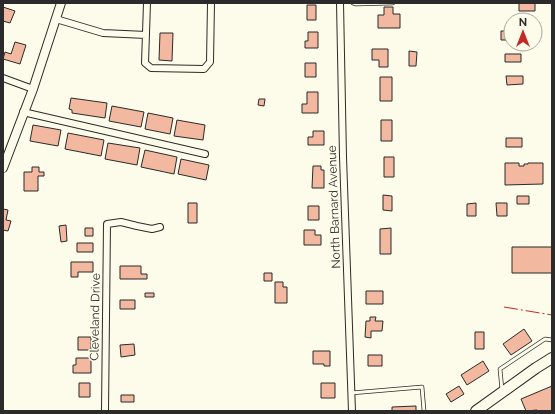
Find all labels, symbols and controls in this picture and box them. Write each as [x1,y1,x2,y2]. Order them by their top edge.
north arrow [503,12,543,52]
text: N [519,16,527,29]
street label: North Barnard Avenue [325,145,343,269]
street label: Cleveland Drive [87,273,103,361]

